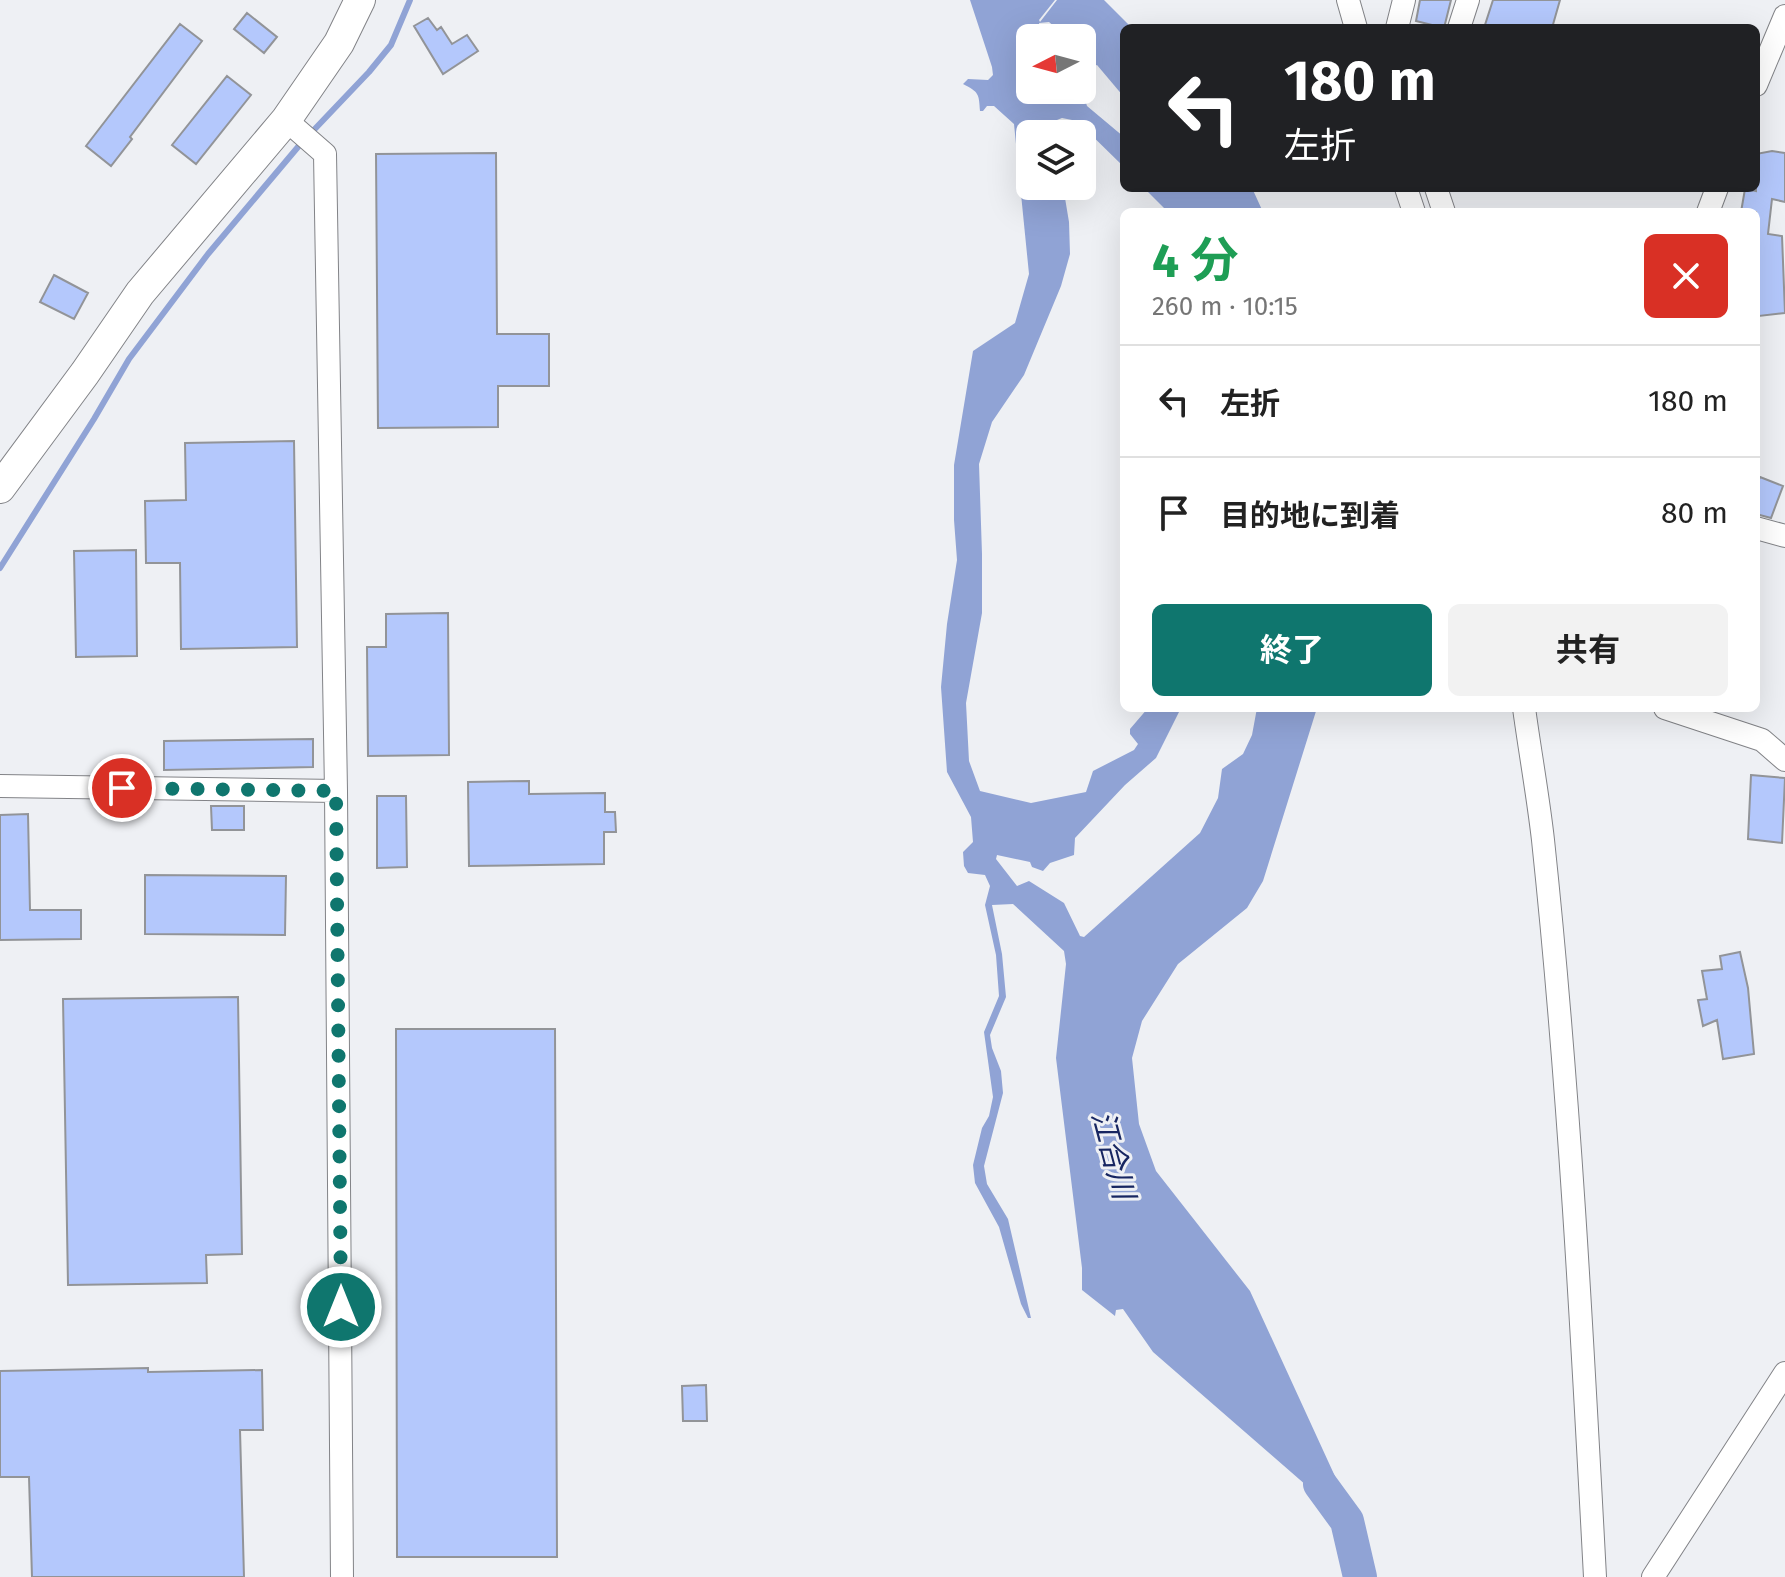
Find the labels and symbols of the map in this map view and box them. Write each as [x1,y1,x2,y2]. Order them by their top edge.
north arrow [1016,24,1096,104]
pin [88,754,156,822]
water label: 江合川 [1084,1107,1143,1206]
position arrow [299,1265,383,1349]

